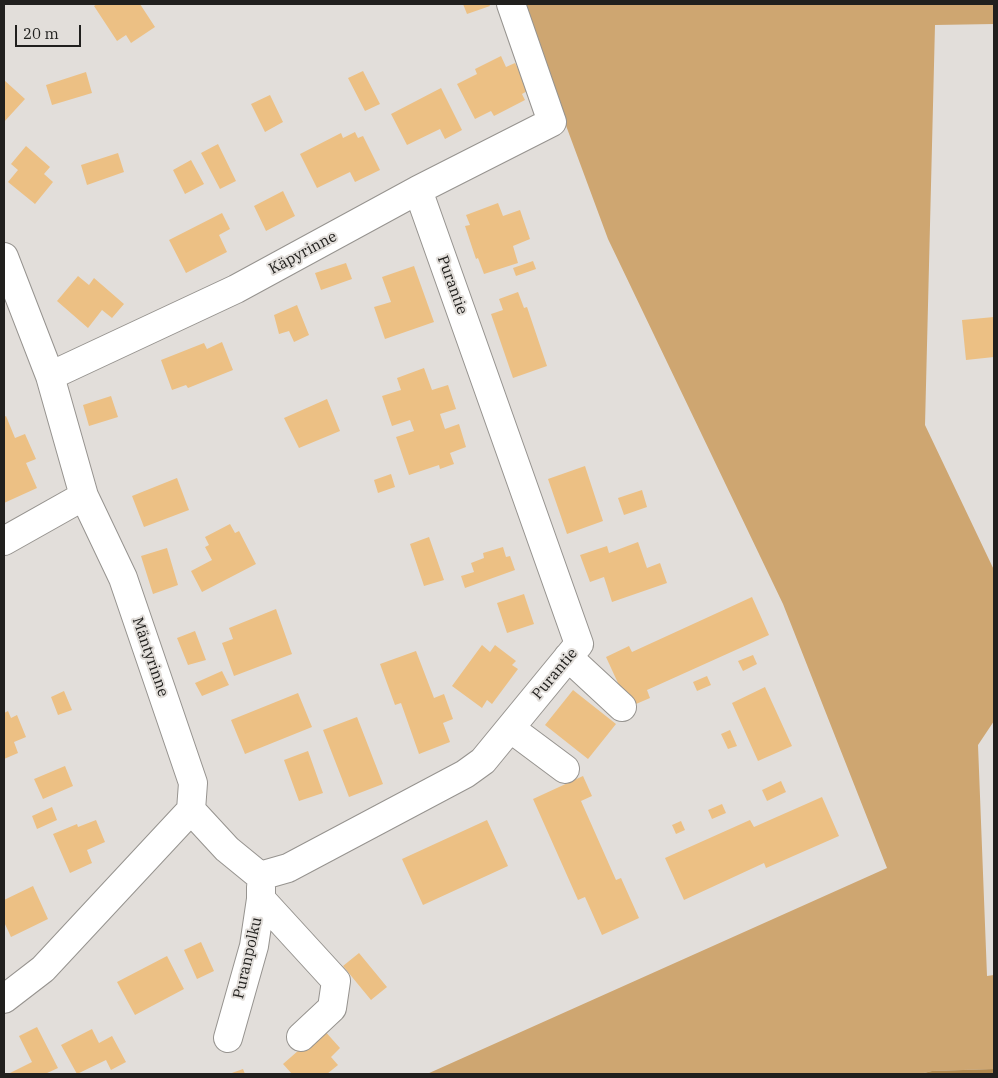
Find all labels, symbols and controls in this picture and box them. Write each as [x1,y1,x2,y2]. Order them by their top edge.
scale bar [18,15,84,47]
text: 20 m [23,24,59,43]
street label: Käpyrinne [266,228,340,278]
street label: Purantie [433,253,471,317]
street label: Mäntyrinne [128,615,172,699]
street label: Purantie [528,645,582,703]
street label: Puranpolku [230,915,266,1001]

